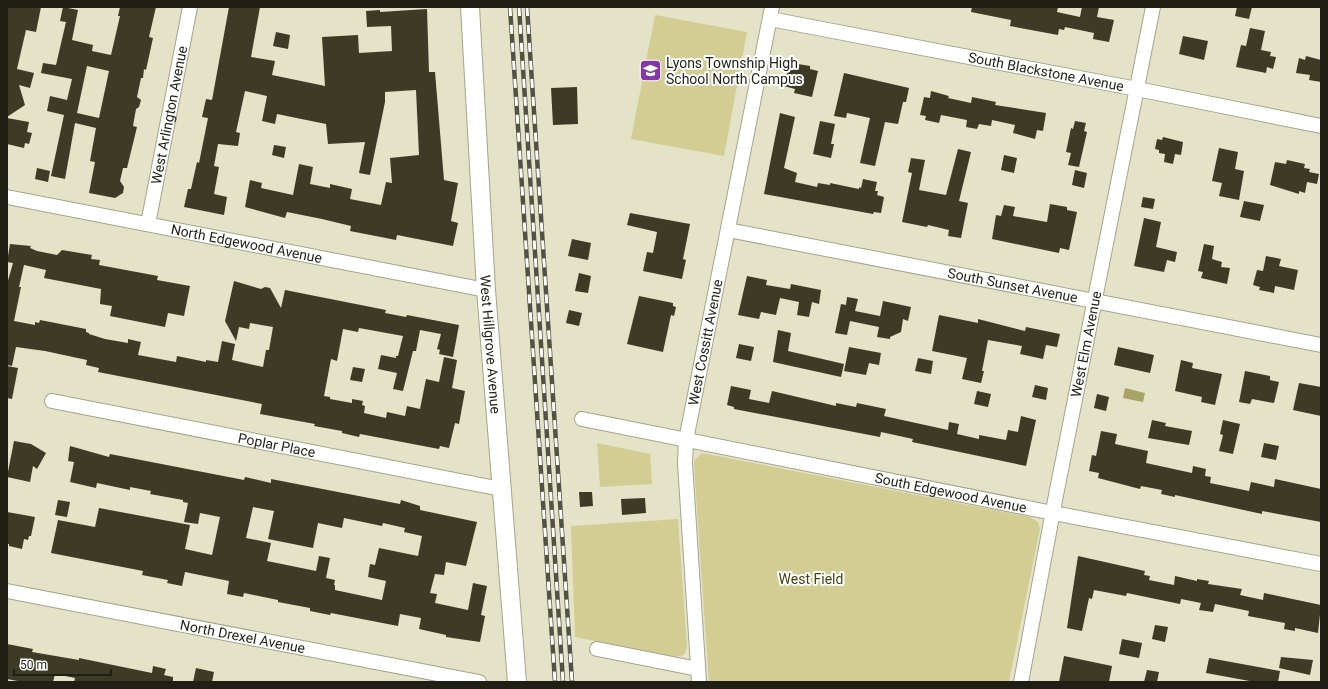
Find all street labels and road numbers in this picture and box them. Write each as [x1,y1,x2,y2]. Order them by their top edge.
street label: West Arlington Avenue [148,44,190,186]
street label: South Blackstone Avenue [967,49,1125,94]
street label: North Edgewood Avenue [170,221,323,266]
street label: South Sunset Avenue [946,265,1079,306]
street label: West Hillgrove Avenue [477,275,504,414]
street label: West Cossitt Avenue [685,278,726,407]
street label: West Elm Avenue [1068,290,1104,399]
street label: Poplar Place [237,430,317,460]
street label: South Edgewood Avenue [873,470,1028,516]
street label: North Drexel Avenue [179,617,307,656]

